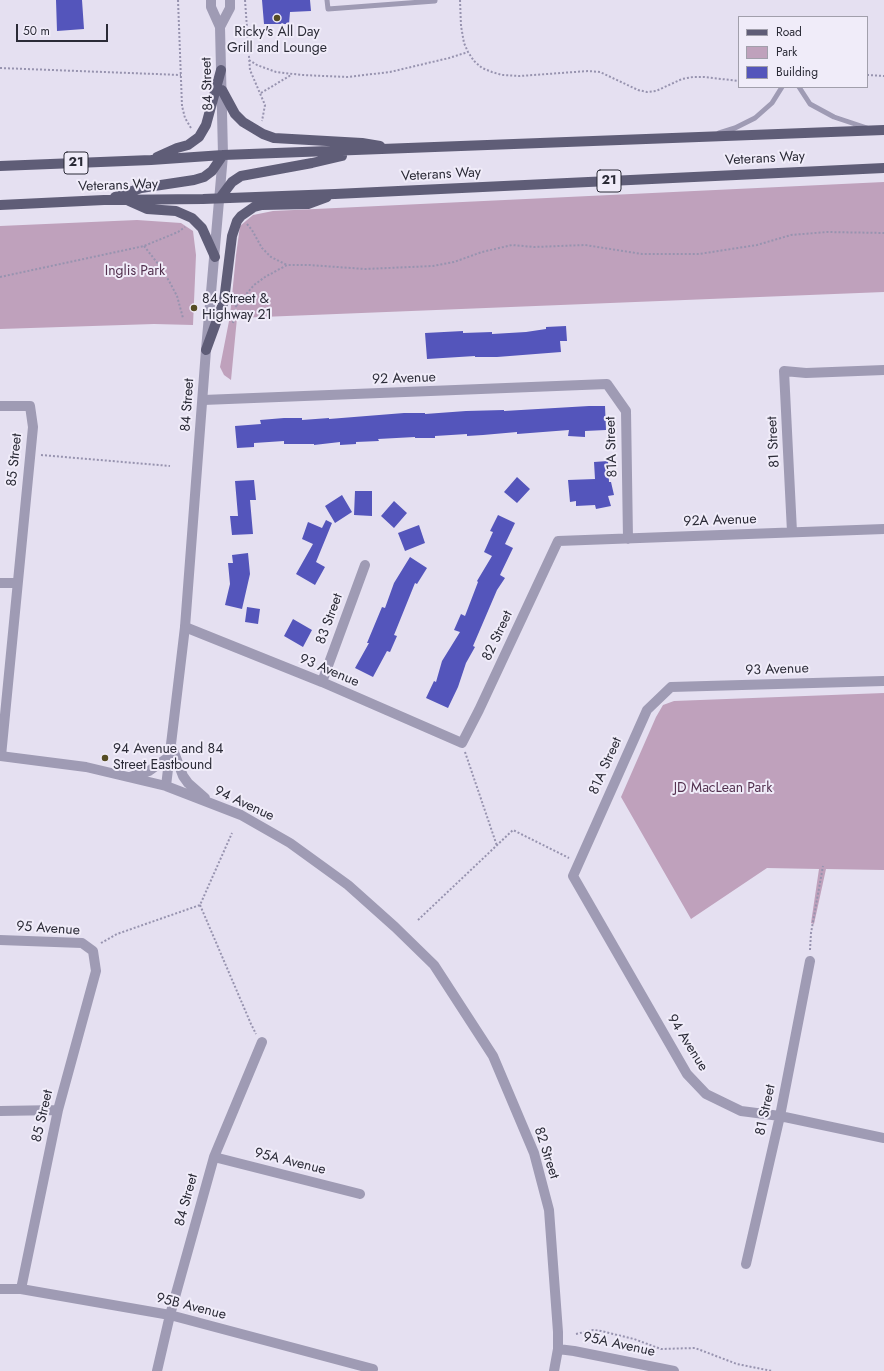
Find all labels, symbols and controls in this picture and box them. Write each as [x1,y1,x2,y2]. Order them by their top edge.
marker: Ricky's All Day Grill and Lounge [272,13,282,23]
scale bar [18,16,110,42]
legend [738,16,868,88]
text: 50 m [23,22,50,40]
text: Road [776,23,802,41]
place label: Ricky's All Day Grill and Lounge [227,25,327,58]
text: Park [776,43,797,61]
street label: 84 Street [199,57,217,111]
text: Building [776,63,818,81]
street label: Veterans Way [725,149,805,169]
road number: 21 [64,152,88,174]
street label: Veterans Way [401,165,481,185]
road number: 21 [597,170,621,192]
street label: Veterans Way [78,176,158,196]
park label: Inglis Park [105,264,165,280]
place label: 84 Street & Highway 21 [202,292,272,324]
marker: 84 Street & Highway 21 [189,303,199,313]
street label: 92 Avenue [372,369,436,389]
street label: 84 Street [178,378,198,432]
street label: 81A Street [603,416,621,478]
street label: 81 Street [764,416,784,468]
street label: 85 Street [4,433,26,487]
street label: 92A Avenue [683,511,757,531]
street label: 83 Street [313,591,347,647]
street label: 82 Street [479,608,517,664]
street label: 93 Avenue [296,651,362,691]
street label: 93 Avenue [745,660,809,680]
street label: 81A Street [586,735,626,797]
place label: 94 Avenue and 84 Street Eastbound [113,742,223,774]
marker: 94 Avenue and 84 Street Eastbound [100,753,110,763]
park label: JD MacLean Park [674,781,772,797]
street label: 94 Avenue [211,783,277,825]
street label: 95 Avenue [16,918,80,940]
street label: 94 Avenue [663,1011,711,1075]
street label: 81 Street [752,1083,780,1137]
street label: 85 Street [29,1088,57,1144]
street label: 82 Street [530,1125,562,1181]
street label: 95A Avenue [253,1145,327,1179]
street label: 84 Street [172,1172,202,1228]
street label: 95B Avenue [154,1290,228,1324]
street label: 95A Avenue [582,1329,656,1361]

